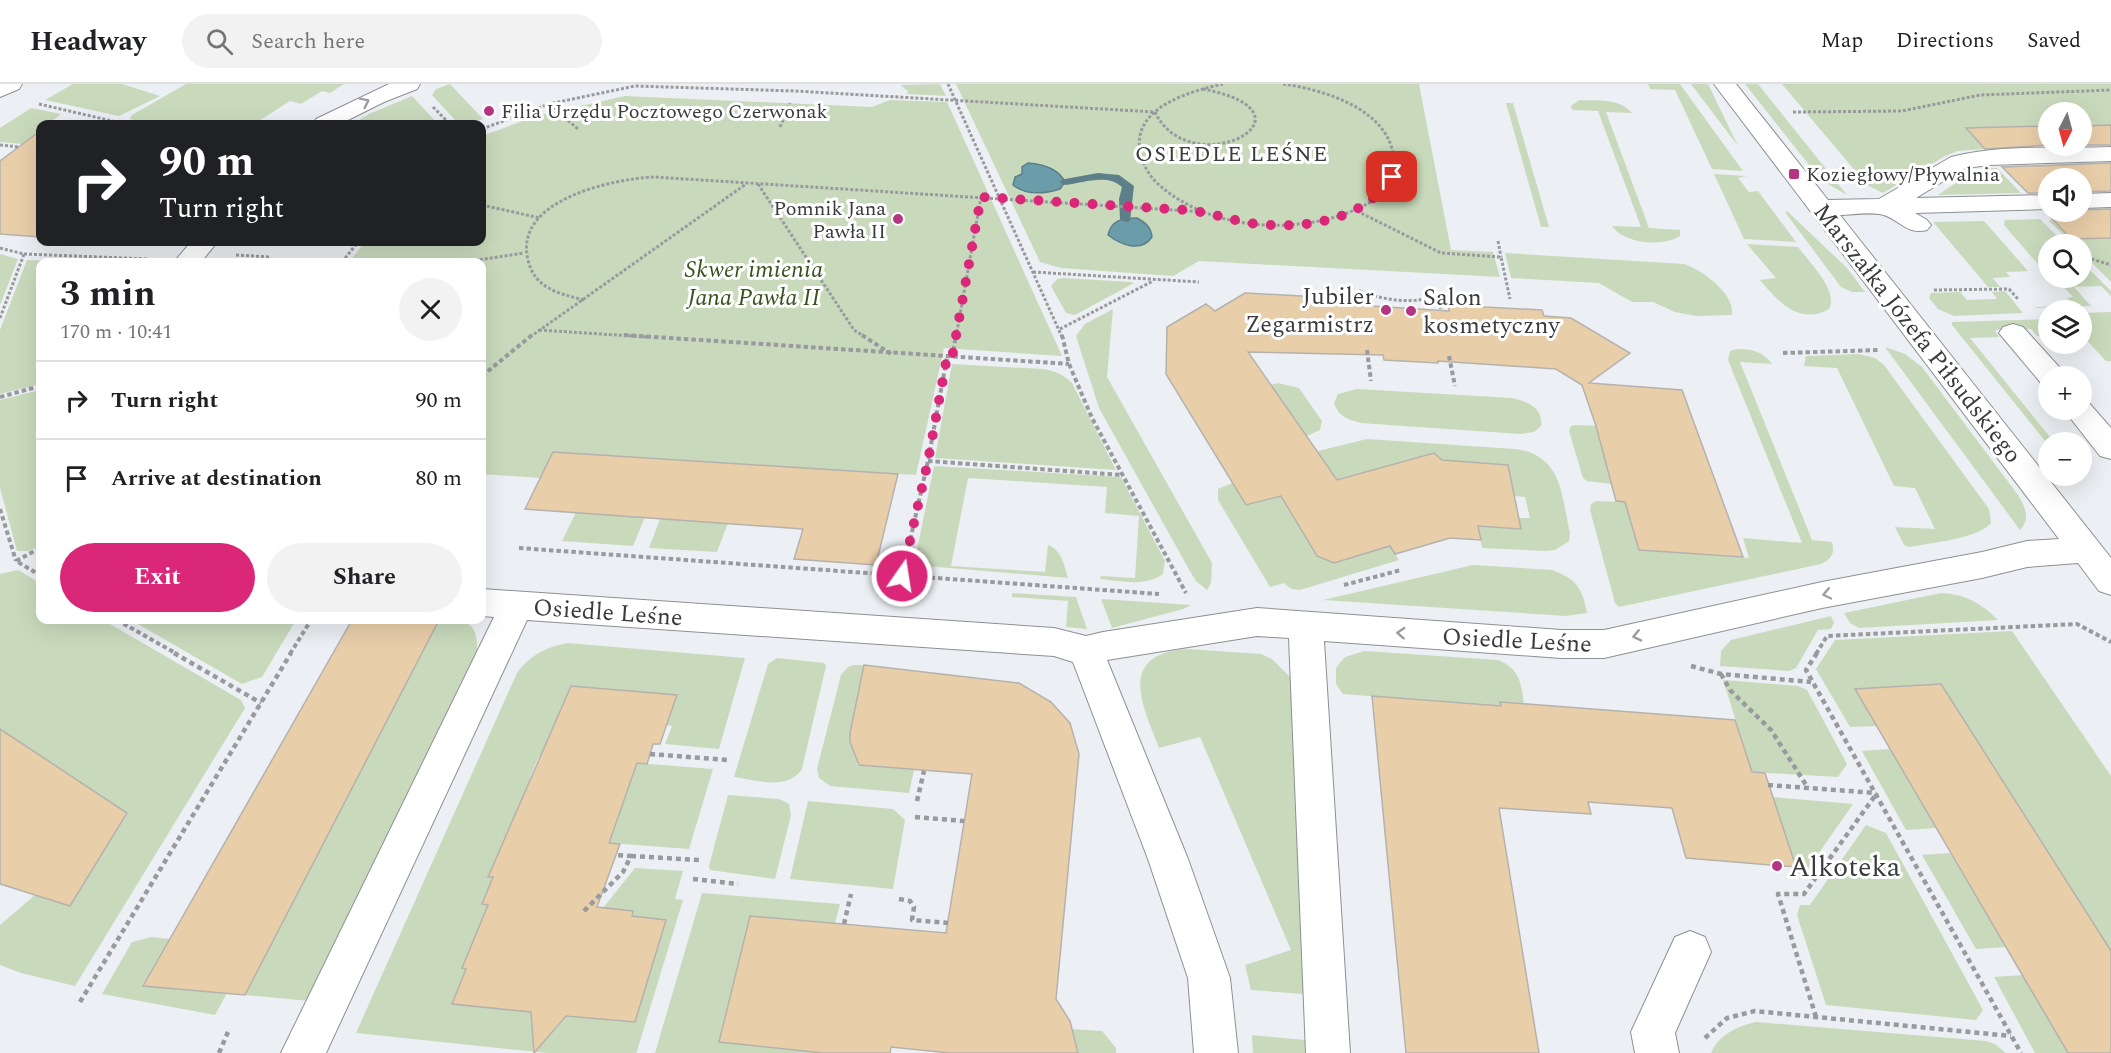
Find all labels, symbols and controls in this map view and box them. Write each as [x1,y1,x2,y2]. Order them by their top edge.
search box [182,14,602,68]
text: Headway [30,20,146,63]
icon: search [203,25,236,58]
text: Search here [251,25,365,58]
text: Map [1821,25,1863,57]
text: Directions [1896,25,1994,57]
text: Saved [2027,25,2081,57]
place label: Filia Urzędu Pocztowego Czerwonak [501,97,828,127]
one-way arrow [359,98,369,109]
north arrow [2038,102,2092,156]
map controls [2038,102,2092,486]
marker: Filia Urzędu Pocztowego Czerwonak [482,104,496,118]
text: 90 m [159,131,254,194]
district label: OSIEDLE LEŚNE [1135,138,1329,171]
icon: right [60,144,138,222]
pin [1366,151,1417,202]
icon: arrive [1375,160,1408,193]
place label: Koziegłowy/Pływalnia [1806,160,2000,190]
marker: Koziegłowy/Pływalnia [1787,167,1801,181]
button: sound [2038,168,2092,222]
text: Turn right [159,188,284,230]
place label: Pomnik Jana Pawła II [773,194,886,247]
street label: Marszałka Józefa Piłsudskiego [1804,196,2030,471]
marker: Pomnik Jana Pawła II [891,212,905,226]
button: search [2038,234,2092,288]
park label: Skwer imienia Jana Pawła II [685,252,823,316]
text: 3 min [60,267,156,322]
button: close [399,278,462,341]
place label: Jubiler Zegarmistrz [1245,279,1374,343]
place label: Salon kosmetyczny [1423,280,1561,344]
button: layers [2038,300,2092,354]
marker: Jubiler Zegarmistrz [1379,303,1393,317]
marker: Salon kosmetyczny [1404,304,1418,318]
text: 170 m · 10:41 [60,317,172,347]
button: + [2038,366,2092,420]
icon: right [60,384,93,417]
text: Turn right [111,384,218,417]
text: 90 m [416,384,462,417]
button: − [2038,432,2092,486]
icon: arrive [60,462,93,495]
text: Arrive at destination [111,462,322,495]
text: 80 m [416,462,462,495]
button: Exit [60,543,255,612]
button: Share [267,543,462,612]
position arrow [870,544,934,608]
one-way arrow [1822,587,1832,600]
street label: Osiedle Leśne [532,590,684,636]
street label: Osiedle Leśne [1441,619,1593,663]
one-way arrow [1396,627,1405,640]
one-way arrow [1632,629,1642,642]
place label: Alkoteka [1789,846,1901,889]
marker: Alkoteka [1770,859,1784,873]

